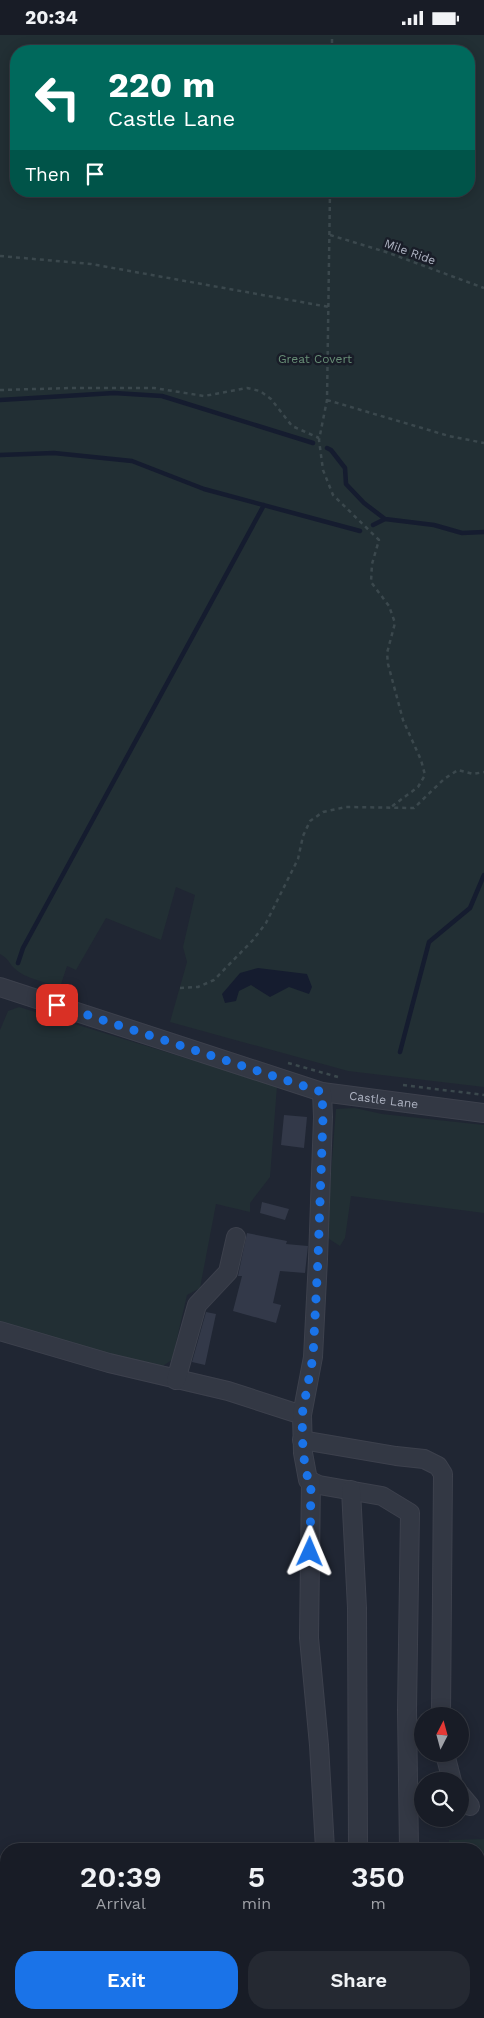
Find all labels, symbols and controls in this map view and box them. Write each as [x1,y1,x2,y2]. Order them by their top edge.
text: 20:34 [25,6,78,29]
text: 220 m [108,64,215,106]
icon: left [25,65,90,130]
text: Castle Lane [108,106,235,131]
icon: arrive [81,160,109,188]
text: Then [25,163,71,186]
street label: Mile Ride [382,236,438,268]
park label: Great Covert [278,352,352,366]
pin [36,984,78,1026]
icon: arrive [43,991,71,1019]
street label: Castle Lane [348,1089,419,1111]
position arrow [283,1525,335,1577]
north arrow [414,1707,469,1763]
map controls [414,1707,469,1827]
button: search [414,1772,469,1827]
text: 20:39 [80,1859,162,1894]
text: 5 [248,1859,265,1894]
text: 350 [351,1859,405,1894]
text: Arrival [96,1894,146,1913]
text: min [242,1894,271,1913]
text: m [370,1894,386,1913]
button: Exit [15,1951,238,2009]
button: Share [248,1951,470,2009]

